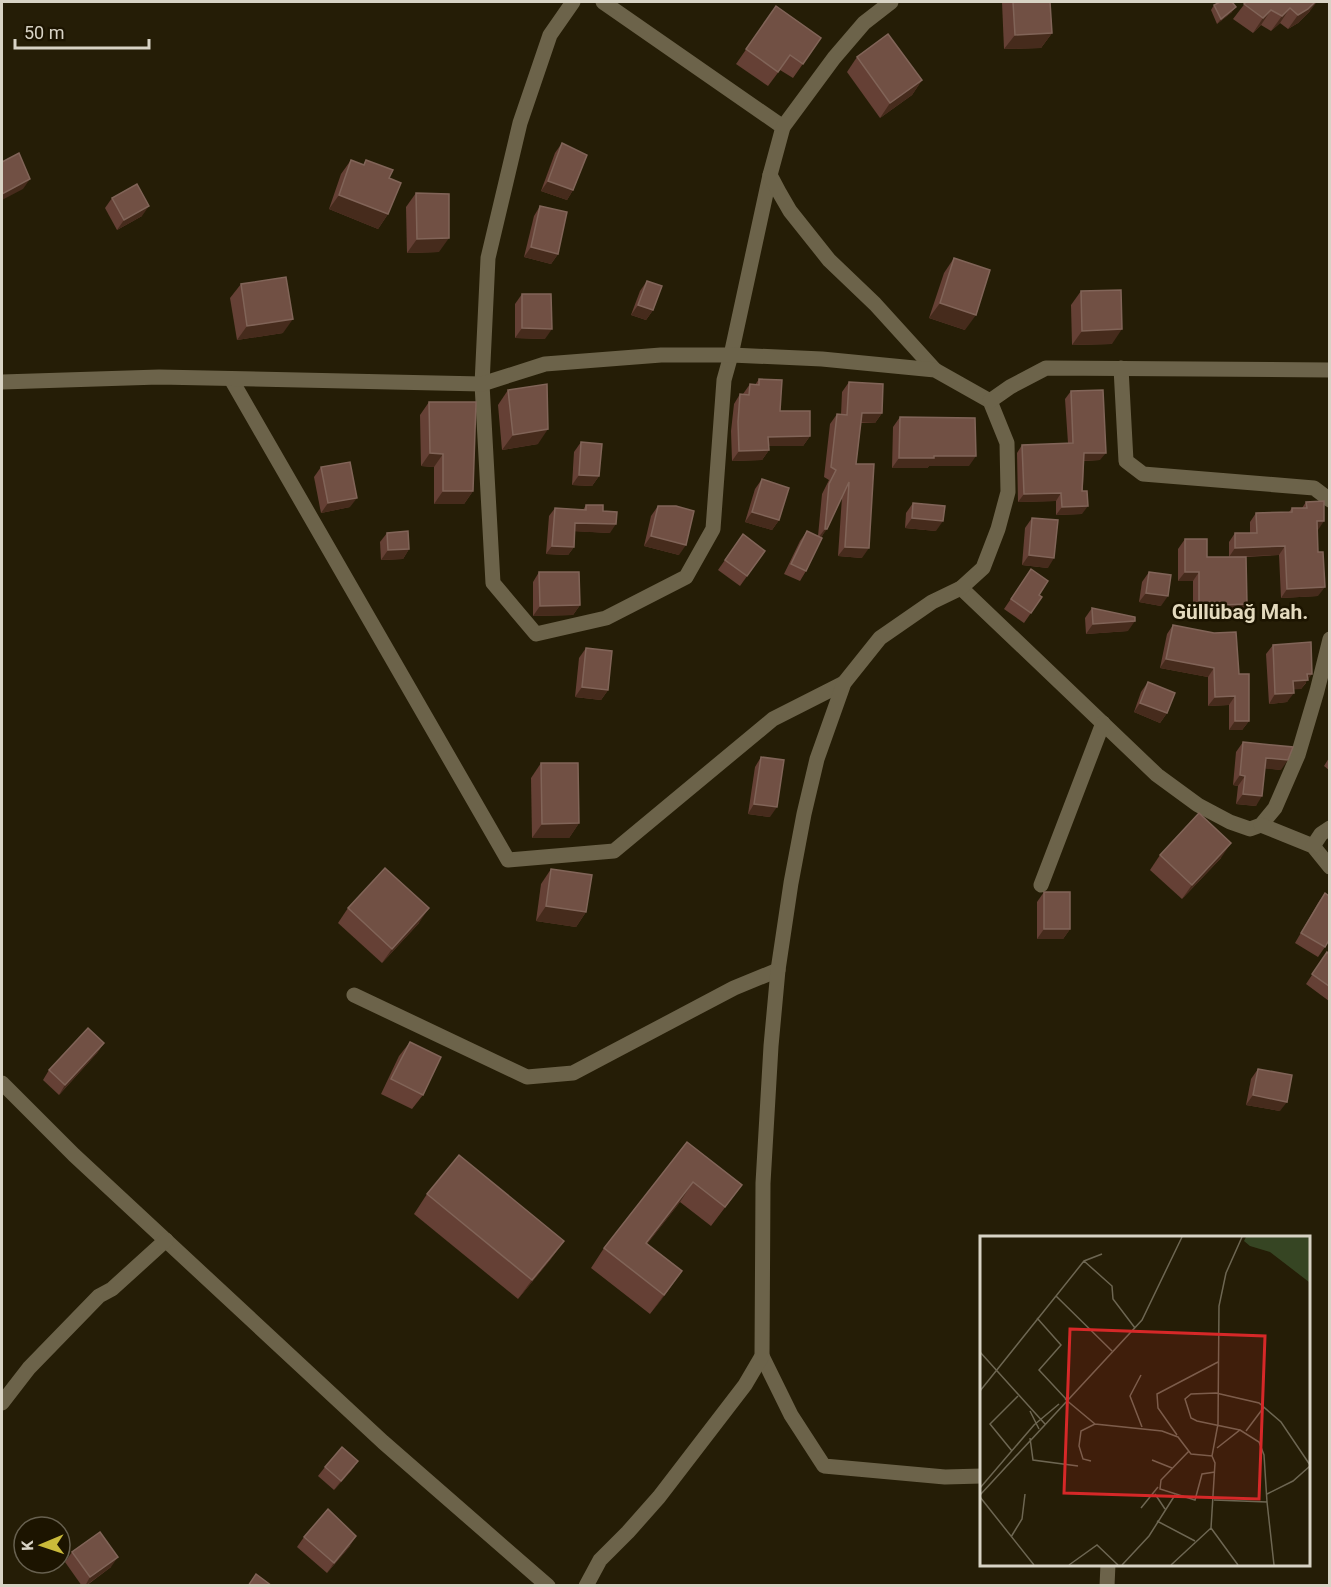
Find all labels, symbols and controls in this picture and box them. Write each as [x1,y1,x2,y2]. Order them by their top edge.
scale bar [15,12,148,50]
text: 50 m [24,22,64,43]
district label: Güllübağ Mah. [1172,600,1308,624]
inset map [980,1236,1310,1566]
north arrow [12,1515,72,1575]
text: K [18,1539,37,1551]

